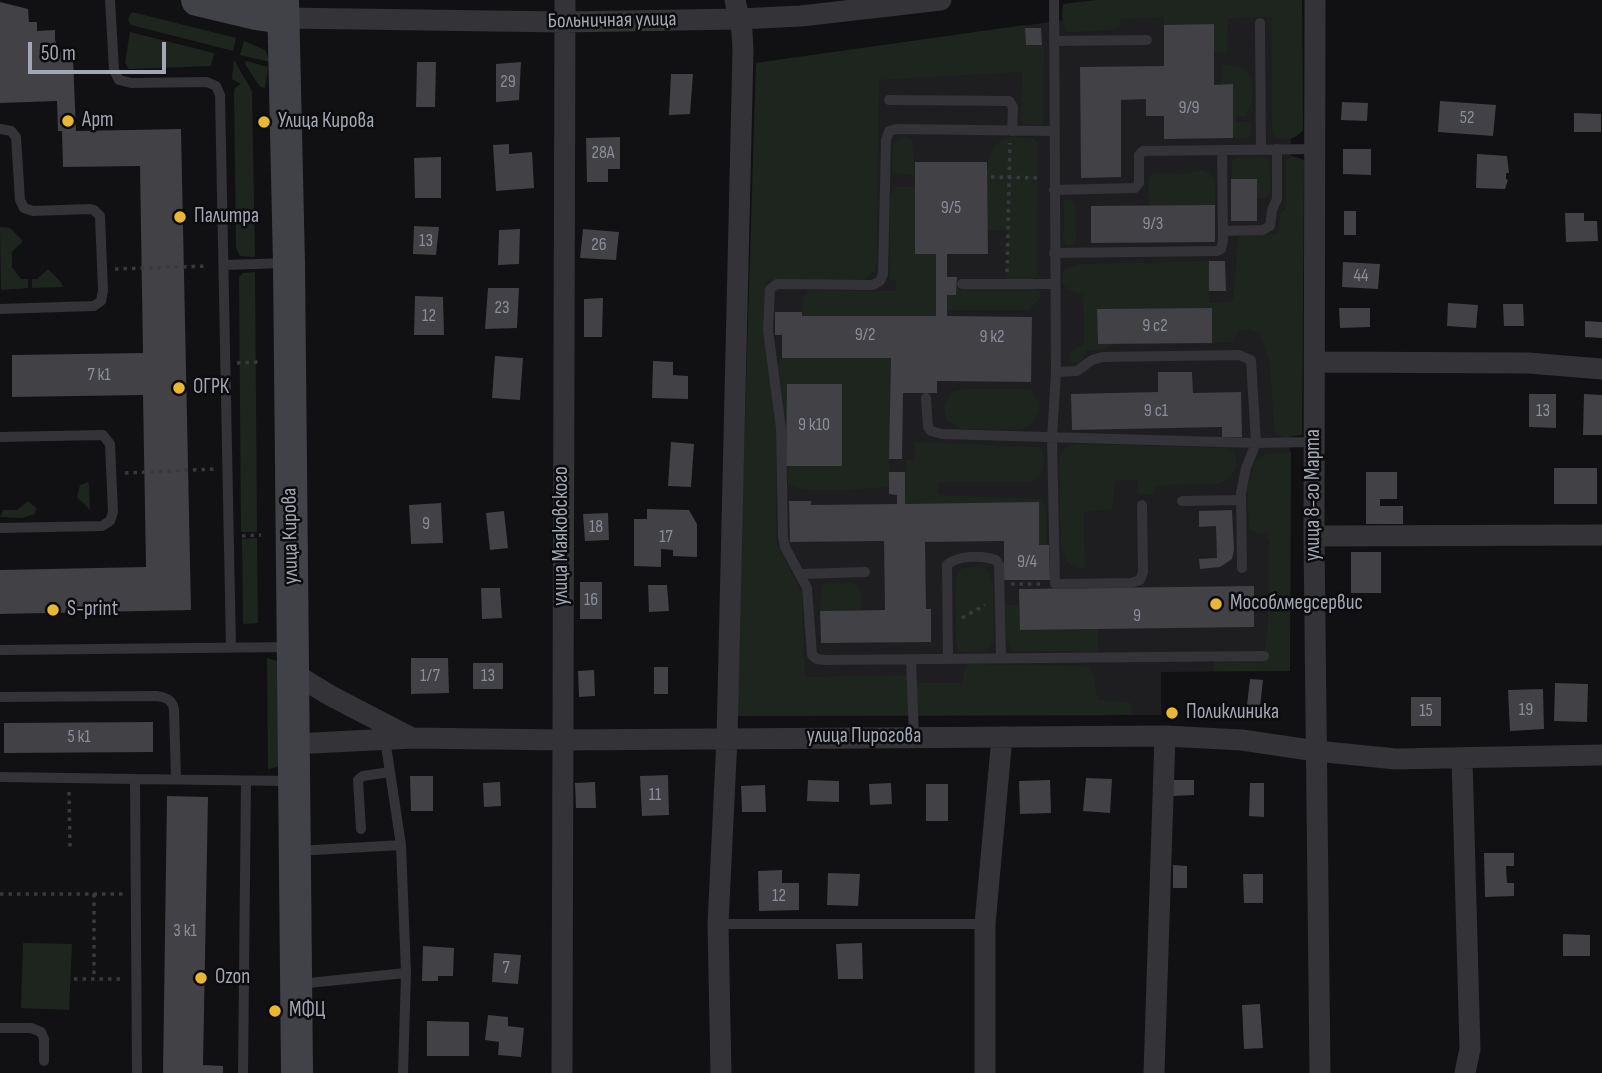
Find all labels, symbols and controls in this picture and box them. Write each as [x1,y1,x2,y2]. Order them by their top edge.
street label: Больничная улица [547,7,677,35]
scale bar [32,28,170,72]
text: 50 m [41,41,76,66]
house number: 29 [500,71,516,93]
house number: 9/9 [1178,97,1200,119]
house number: 52 [1460,107,1474,129]
place label: Арт [82,108,114,134]
place label: Улица Кирова [278,109,374,135]
marker: Арт [60,113,76,129]
marker: Улица Кирова [256,114,272,130]
house number: 28А [591,142,615,164]
house number: 9/5 [941,197,961,219]
place label: Палитра [194,204,259,230]
marker: Палитра [172,209,188,225]
house number: 9/3 [1143,213,1163,235]
house number: 13 [419,230,433,252]
house number: 26 [591,234,607,256]
house number: 44 [1353,265,1369,287]
house number: 23 [495,297,509,319]
house number: 12 [422,305,436,327]
house number: 9 с2 [1142,315,1168,337]
house number: 9/2 [855,324,875,346]
house number: 9 к2 [979,326,1005,348]
house number: 7 к1 [87,364,111,386]
place label: ОГРК [193,375,229,401]
marker: ОГРК [171,380,187,396]
house number: 9 с1 [1144,400,1168,422]
house number: 13 [1536,400,1550,422]
house number: 9 к10 [798,414,830,436]
street label: улица 8-го Марта [1301,429,1327,561]
street label: улица Маяковского [549,466,575,606]
street label: улица Кирова [278,487,304,585]
house number: 9 [422,513,430,535]
house number: 18 [589,516,603,538]
house number: 17 [659,526,673,548]
house number: 9/4 [1017,551,1037,573]
house number: 16 [584,589,598,611]
place label: Мособлмедсервис [1230,591,1363,617]
marker: Мособлмедсервис [1208,596,1224,612]
place label: S-print [67,597,118,623]
marker: S-print [45,602,61,618]
house number: 9 [1133,605,1141,627]
house number: 1/7 [420,665,440,687]
house number: 13 [481,665,495,687]
house number: 19 [1519,699,1533,721]
place label: Поликлиника [1186,700,1279,726]
house number: 15 [1419,700,1433,722]
marker: Поликлиника [1164,705,1180,721]
street label: улица Пирогова [807,724,921,750]
house number: 5 к1 [67,726,91,748]
house number: 11 [649,784,661,806]
house number: 12 [772,885,786,907]
house number: 3 к1 [173,920,197,942]
house number: 7 [502,957,510,979]
place label: Ozon [215,965,250,991]
marker: Ozon [193,970,209,986]
place label: МФЦ [289,998,325,1024]
marker: МФЦ [267,1003,283,1019]

